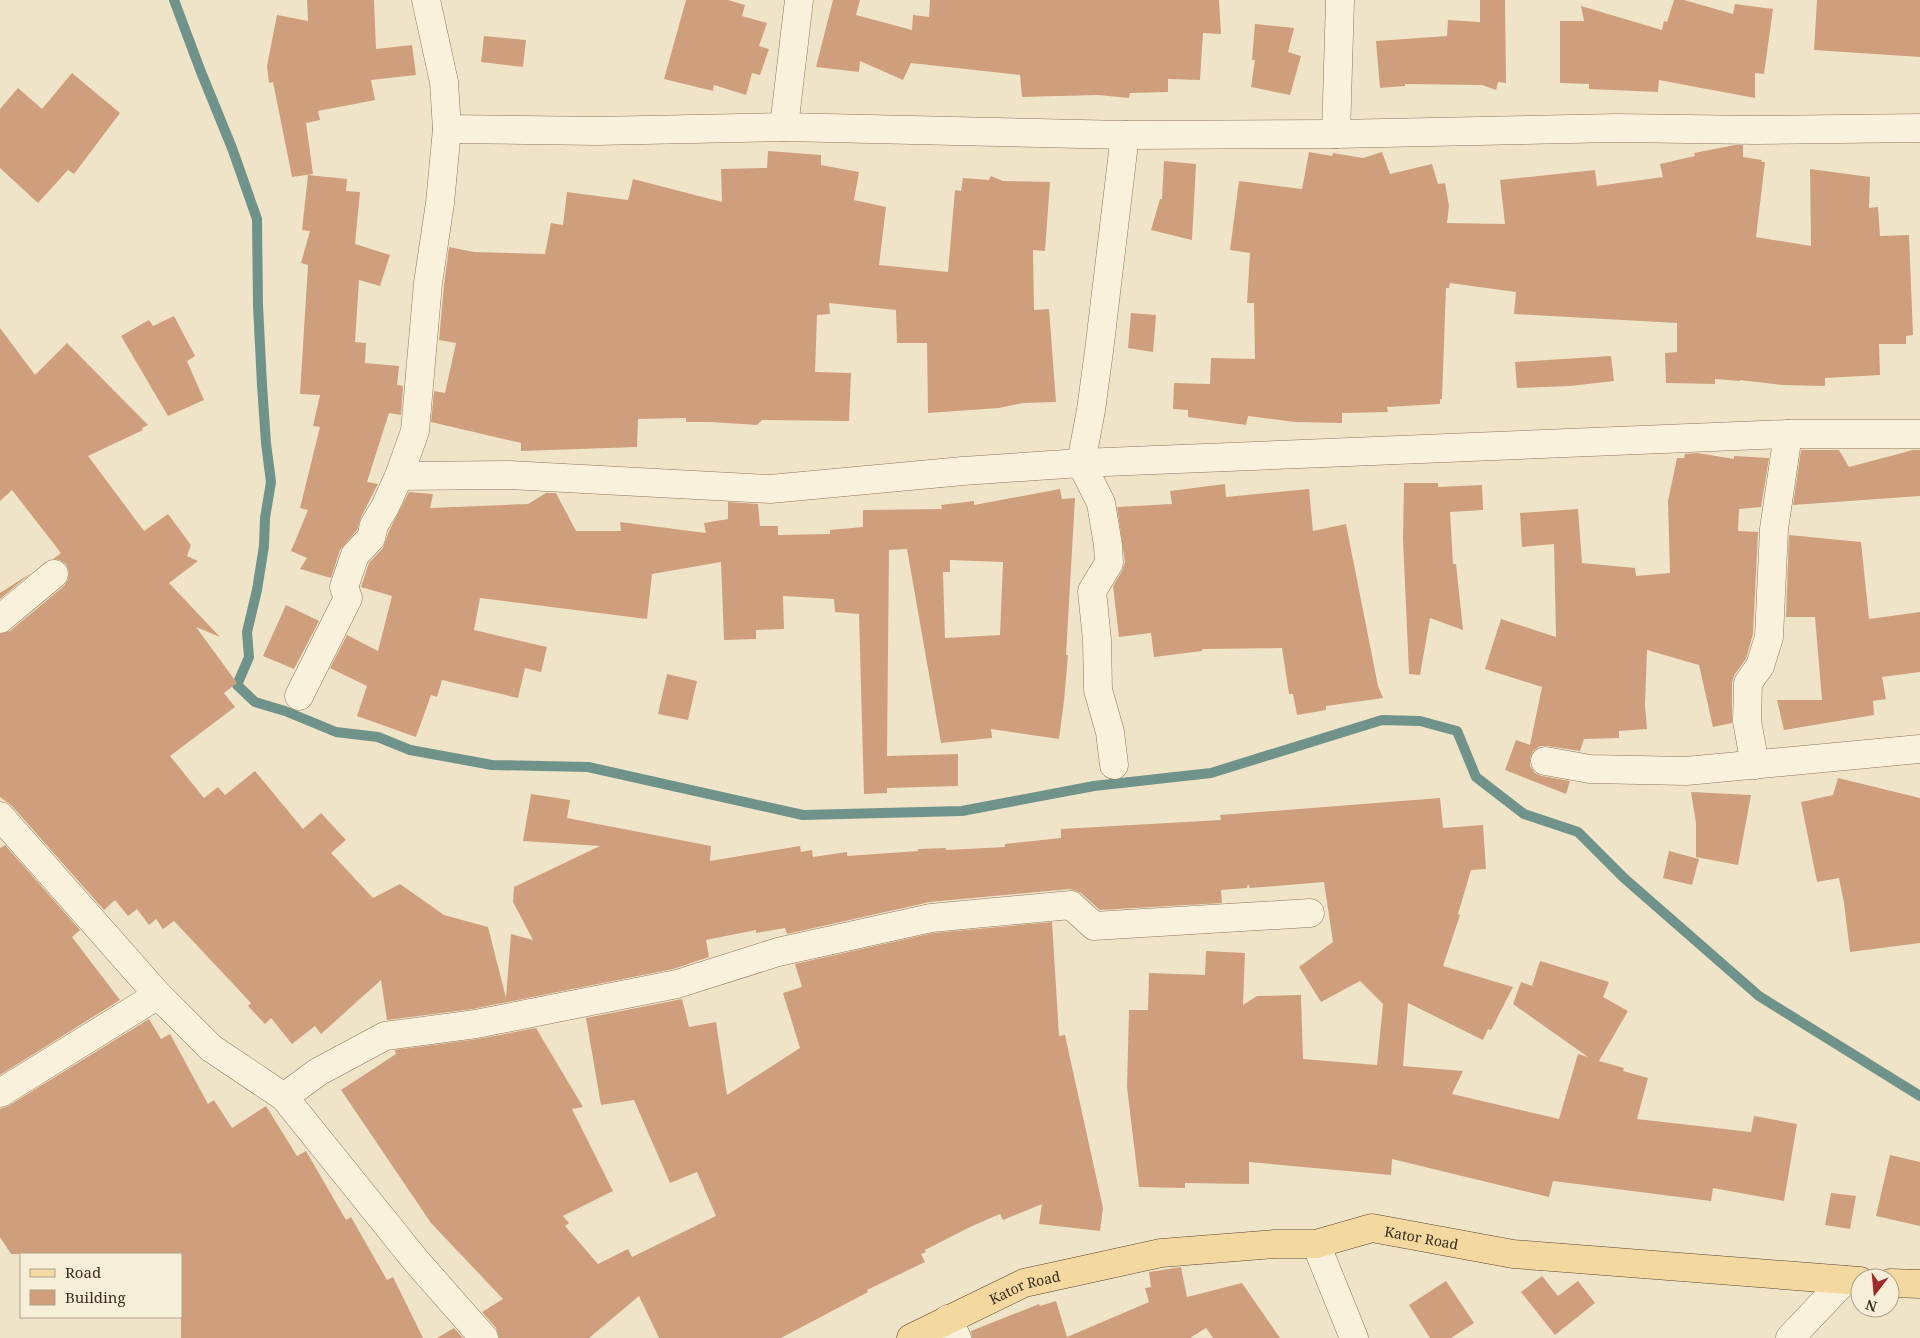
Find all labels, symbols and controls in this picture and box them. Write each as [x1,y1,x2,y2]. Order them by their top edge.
street label: Kator Road [1383,1221,1461,1253]
legend [20,1253,182,1318]
text: Road [65,1262,101,1282]
street label: Kator Road [986,1266,1062,1308]
north arrow [1850,1268,1900,1318]
text: Building [65,1287,126,1307]
text: N [1863,1295,1879,1317]

